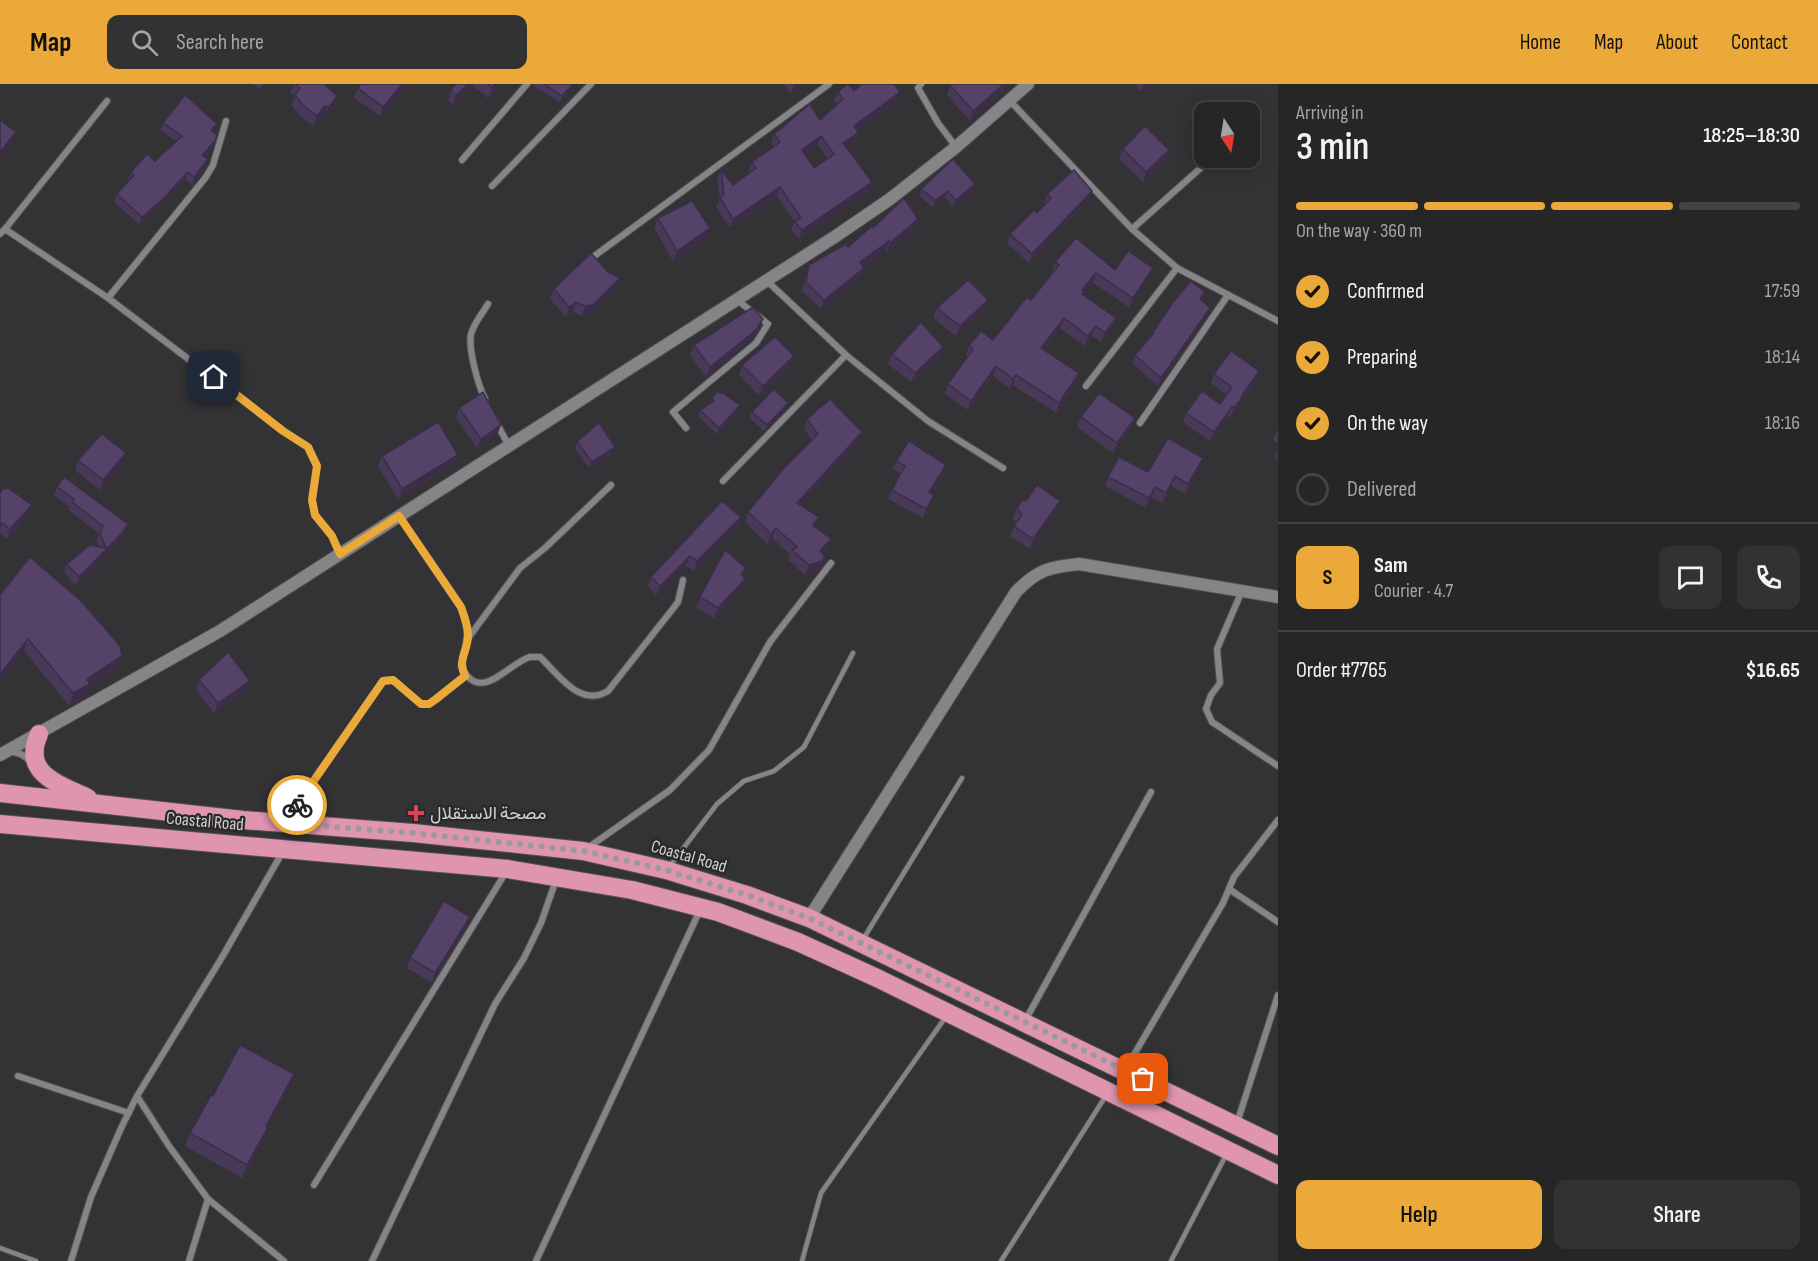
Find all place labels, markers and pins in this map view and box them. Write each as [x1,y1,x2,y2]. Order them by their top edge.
pin [188,351,239,402]
place label: مصحة الاستقلال [430,803,546,824]
marker: مصحة الاستقلال [407,804,425,822]
pin [1117,1053,1168,1104]

